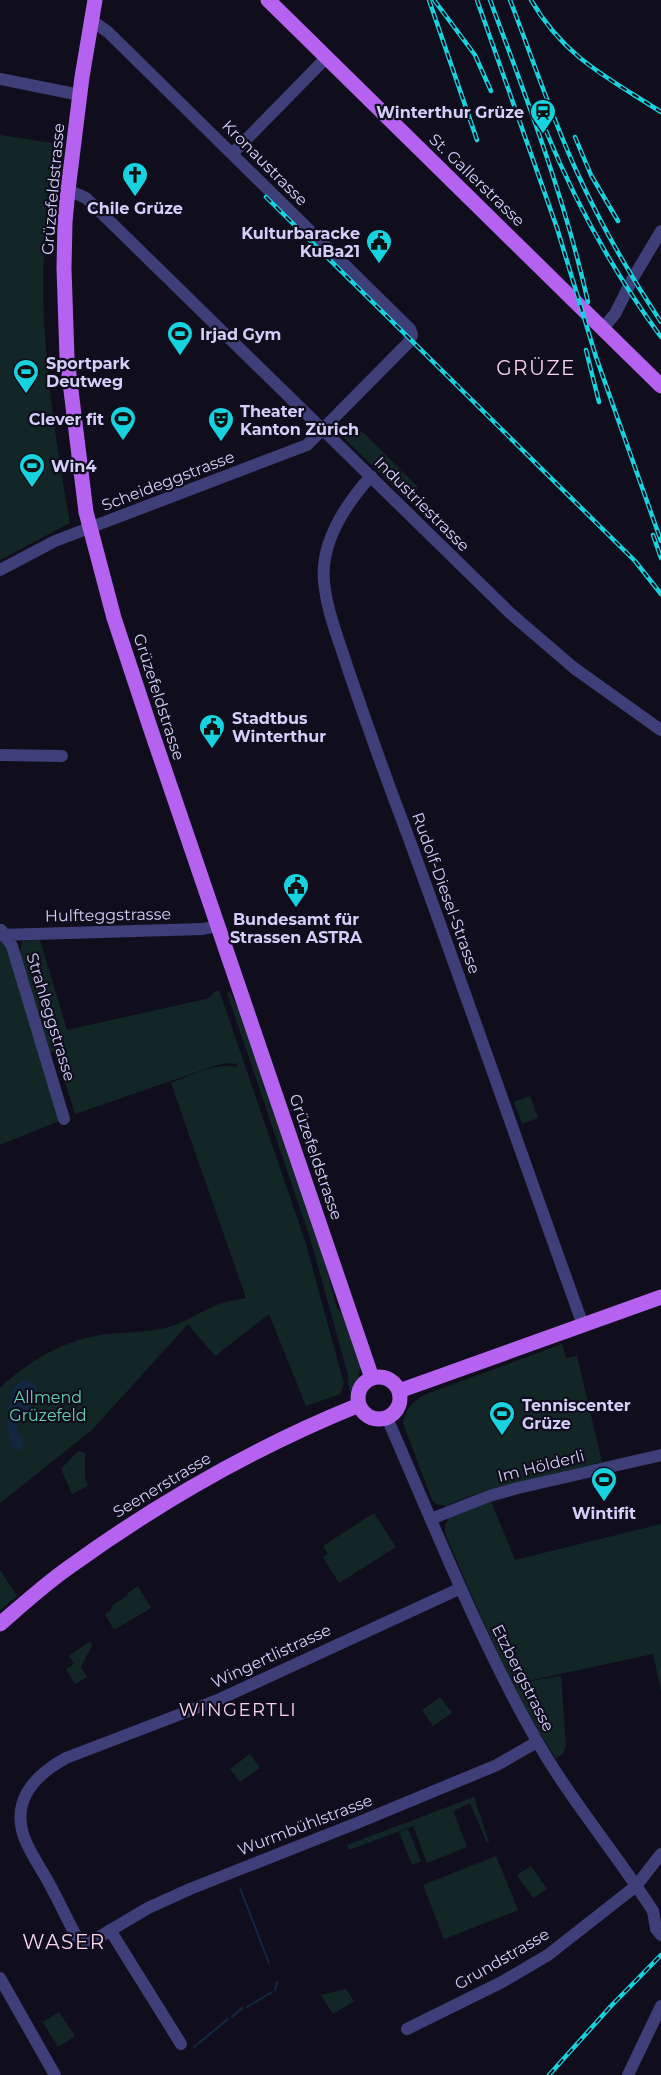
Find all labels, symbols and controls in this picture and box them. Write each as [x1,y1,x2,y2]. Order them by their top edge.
station icon: Winterthur Grüze [528,97,558,135]
place label: Winterthur Grüze [376,103,524,122]
street label: Kronaustrasse [218,116,312,210]
street label: Grüzefeldstrasse [38,122,68,256]
street label: St. Gallerstrasse [425,130,529,230]
church icon: Chile Grüze [120,160,150,198]
place label: Chile Grüze [87,199,183,218]
place label: Kulturbaracke KuBa21 [241,224,360,261]
public building icon: Kulturbaracke KuBa21 [364,227,394,265]
sports icon: Irjad Gym [165,319,195,357]
place label: Irjad Gym [200,325,281,344]
place label: Sportpark Deutweg [46,354,130,391]
district label: GRÜZE [496,356,576,380]
sports icon: Sportpark Deutweg [11,357,41,395]
place label: Theater Kanton Zürich [240,402,359,439]
sports icon: Clever fit [108,404,138,442]
theatre icon: Theater Kanton Zürich [206,405,236,443]
place label: Clever fit [29,410,104,429]
street label: Scheideggstrasse [99,447,237,515]
sports icon: Win4 [17,451,47,489]
street label: Industriestrasse [371,453,473,555]
place label: Win4 [51,457,96,476]
street label: Grüzefeldstrasse [130,631,188,763]
place label: Stadtbus Winterthur [232,709,326,746]
public building icon: Stadtbus Winterthur [197,712,227,750]
street label: Rudolf-Diesel-Strasse [408,810,484,976]
public building icon: Bundesamt für Strassen ASTRA [281,871,311,909]
street label: Hulfteggstrasse [45,904,171,926]
place label: Bundesamt für Strassen ASTRA [230,910,363,947]
street label: Strahleggstrasse [22,951,80,1083]
street label: Grüzefeldstrasse [286,1091,346,1223]
park label: Allmend Grüzefeld [9,1388,87,1425]
place label: Tenniscenter Grüze [522,1396,631,1433]
sports icon: Tenniscenter Grüze [487,1399,517,1437]
street label: Im Hölderli [496,1446,586,1486]
street label: Seenerstrasse [110,1448,214,1522]
sports icon: Wintifit [589,1465,619,1503]
place label: Wintifit [572,1504,636,1523]
street label: Wingertlistrasse [208,1620,334,1692]
street label: Etzbergstrasse [488,1621,558,1735]
district label: WINGERTLI [179,1699,297,1721]
street label: Wurmbühlstrasse [235,1791,375,1859]
street label: Grundstrasse [451,1924,553,1994]
district label: WASER [22,1930,106,1954]

